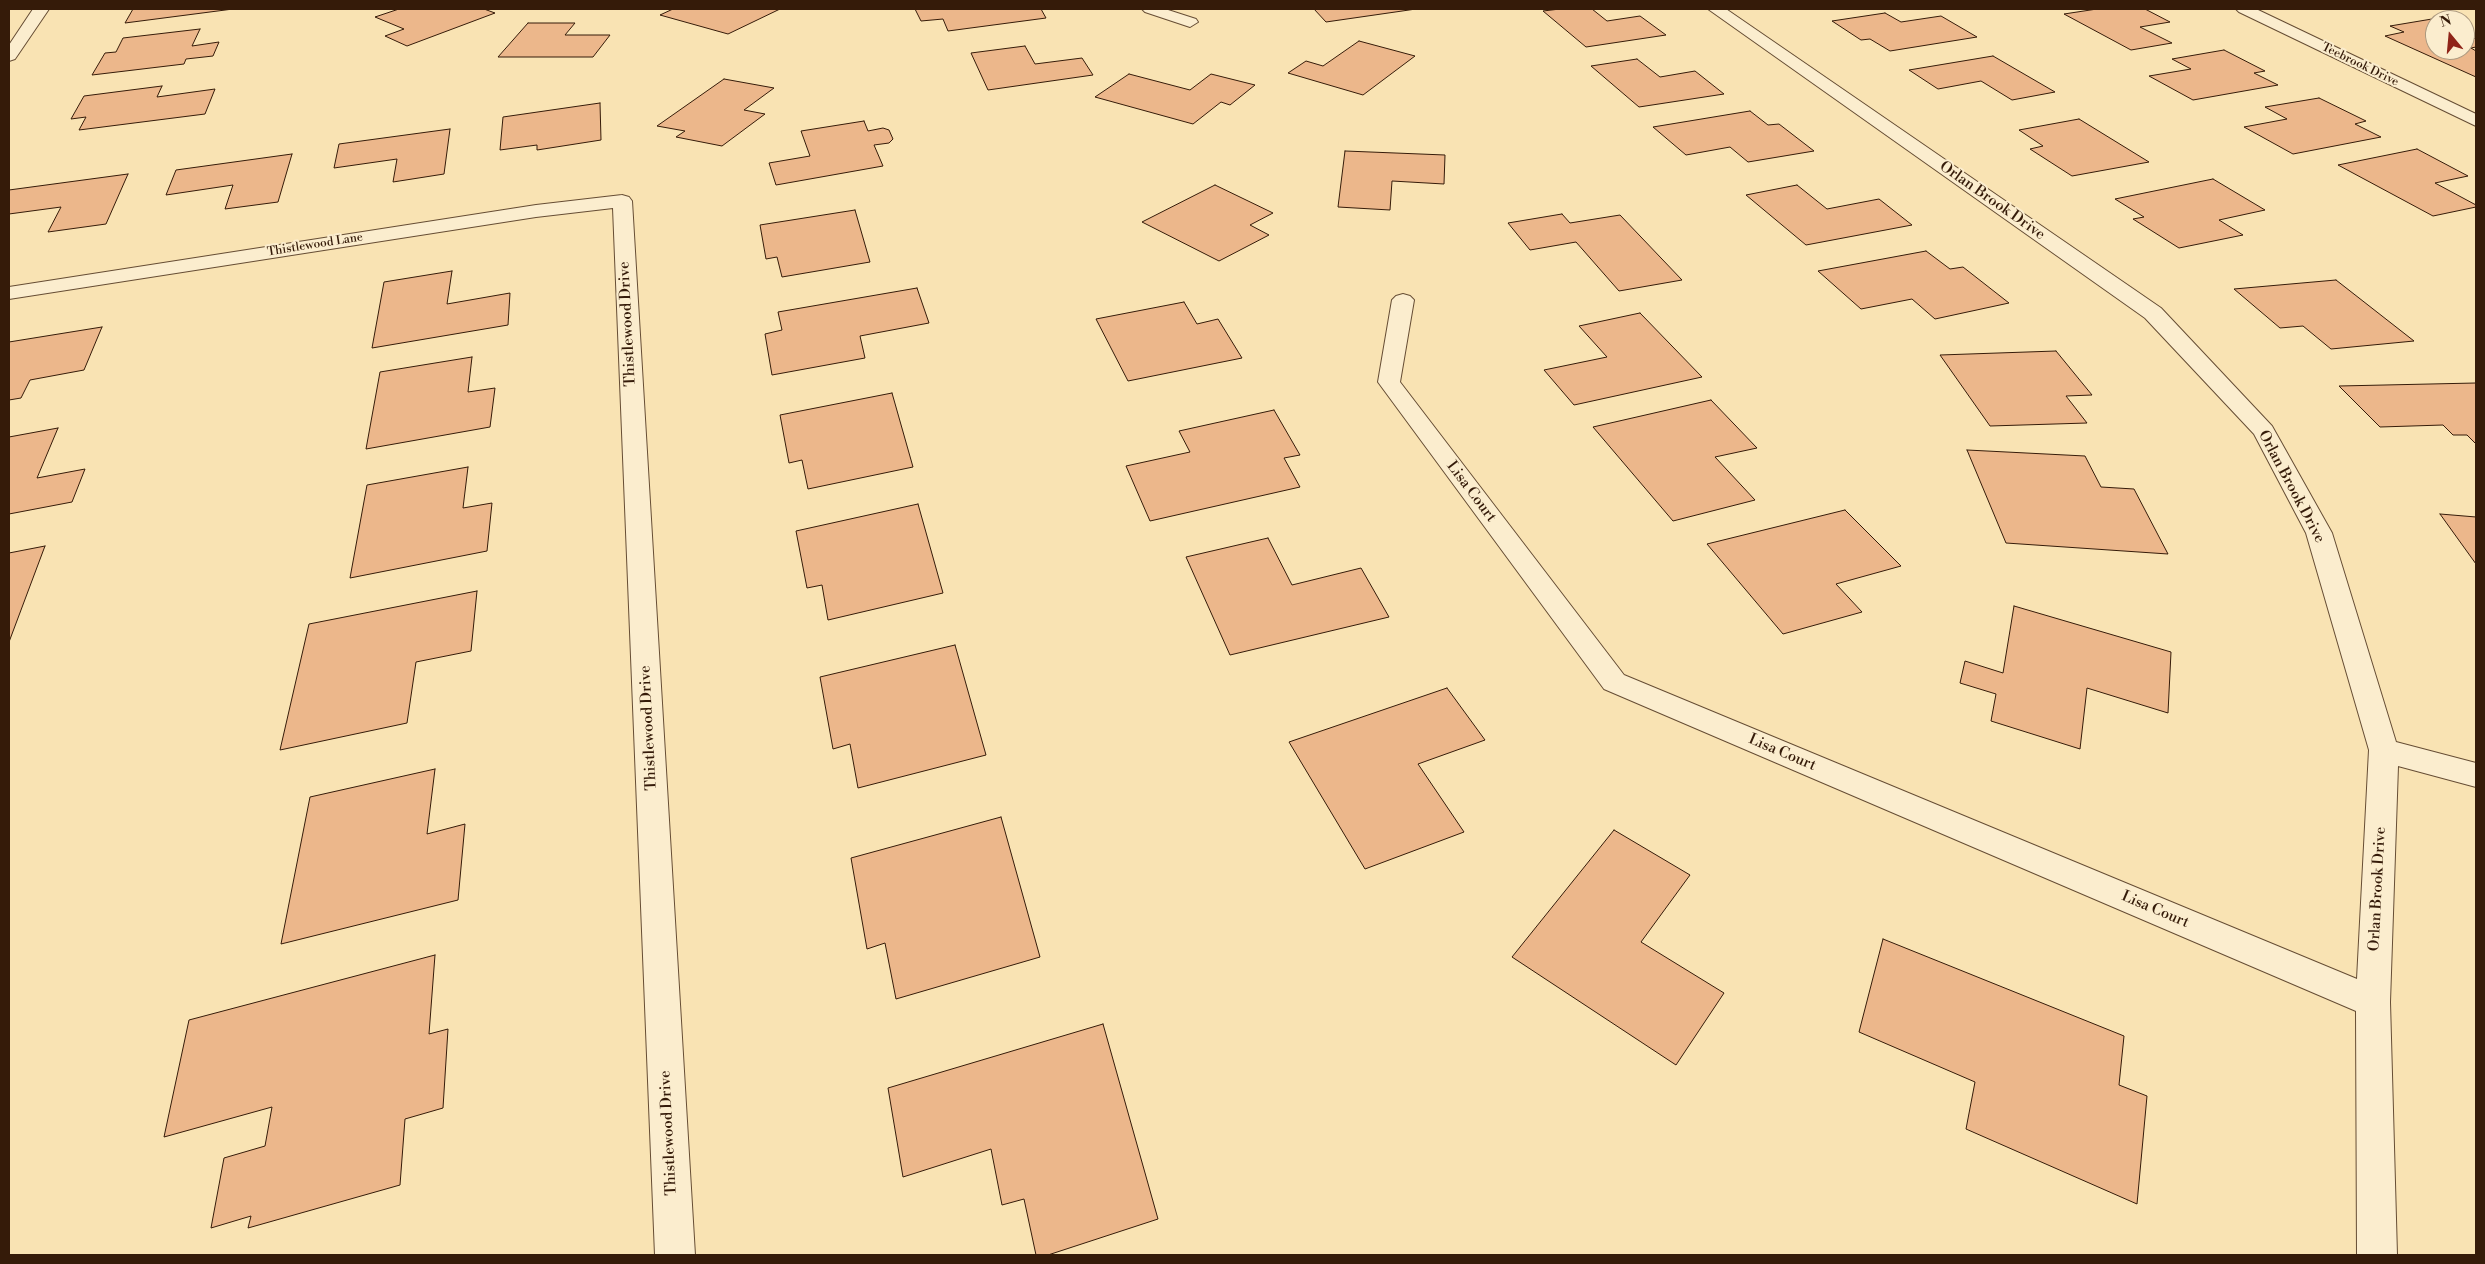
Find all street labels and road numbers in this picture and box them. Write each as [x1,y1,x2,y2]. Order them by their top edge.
street label: Teebrook Drive [2319,40,2401,90]
street label: Orlan Brook Drive [1936,158,2048,244]
street label: Thistlewood Lane [266,230,364,260]
street label: Thistlewood Drive [616,261,640,387]
street label: Orlan Brook Drive [2254,428,2328,546]
street label: Lisa Court [1442,458,1500,526]
street label: Thistlewood Drive [637,665,661,791]
street label: Lisa Court [1746,731,1818,775]
street label: Orlan Brook Drive [2366,826,2390,952]
street label: Lisa Court [2119,888,2191,932]
street label: Thistlewood Drive [657,1070,681,1196]

